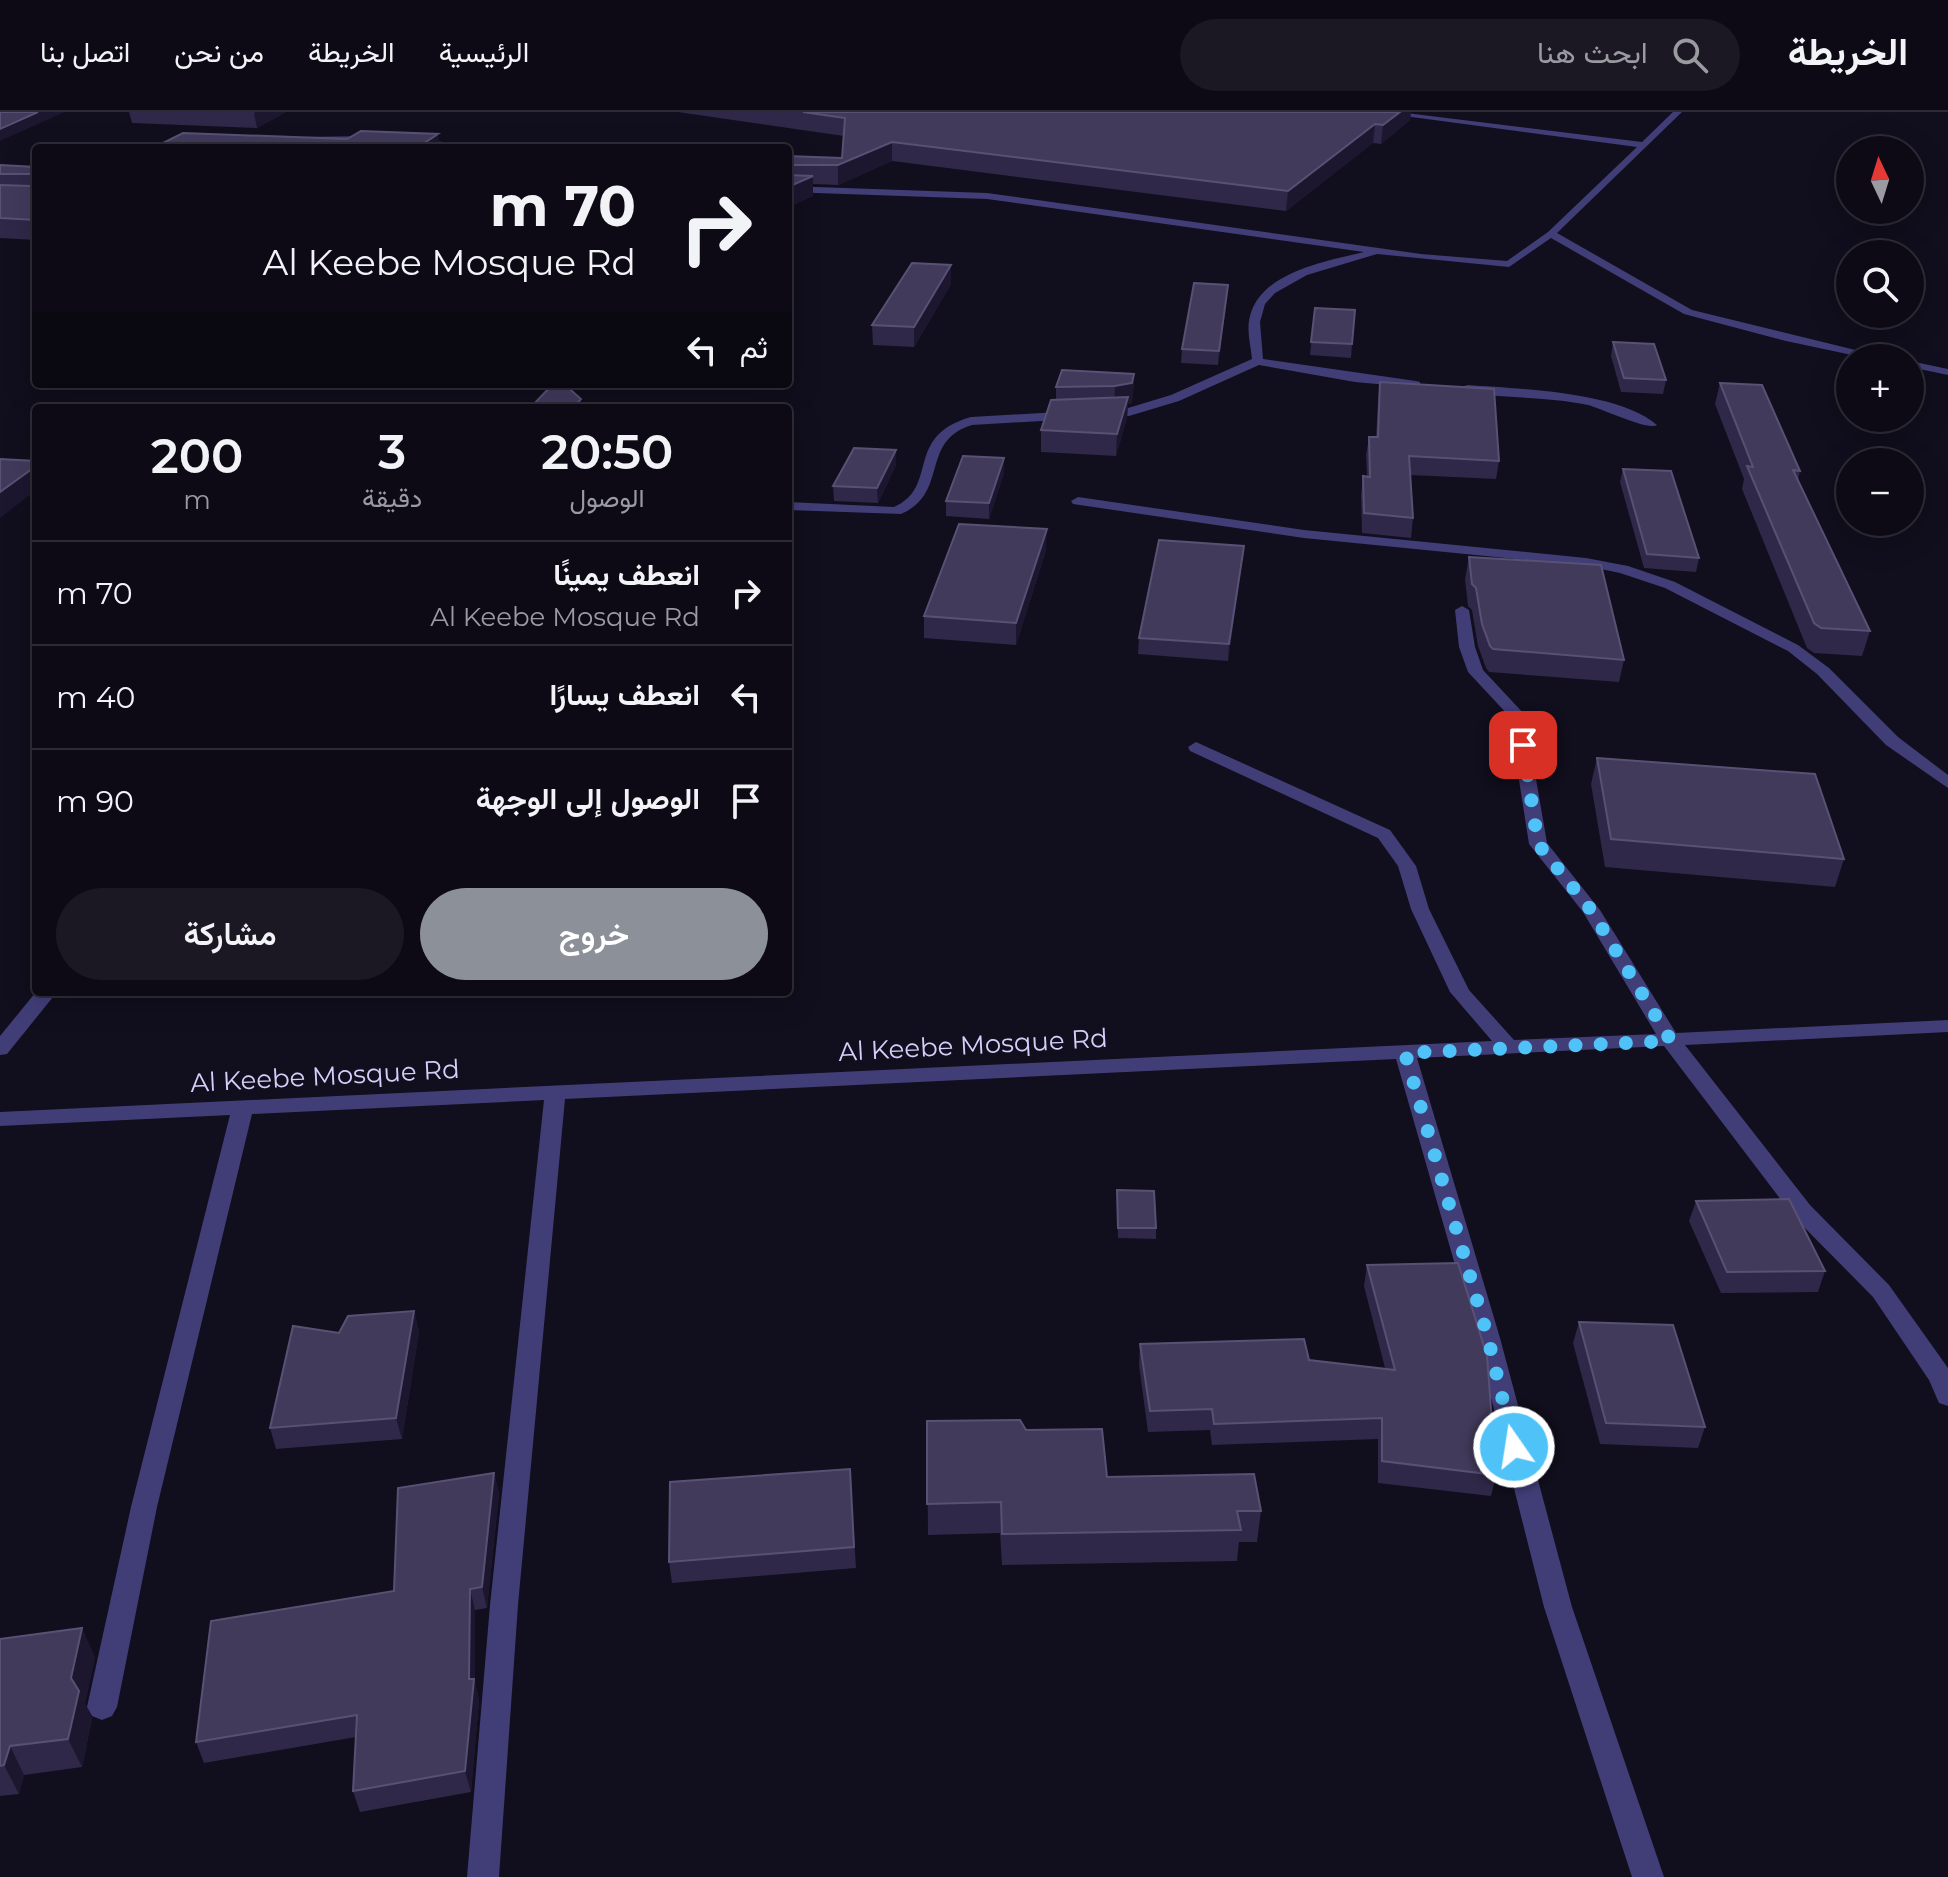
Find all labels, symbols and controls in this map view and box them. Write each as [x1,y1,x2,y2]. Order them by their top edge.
search box [1180,19,1740,91]
text: الخريطة [1788,28,1908,75]
icon: search [1668,33,1712,77]
text: ابحث هنا [1537,34,1648,71]
text: اتصل بنا [40,35,130,69]
text: من نحن [174,35,264,69]
text: الخريطة [308,35,395,69]
text: الرئيسية [439,35,529,69]
north arrow [1836,136,1924,224]
map controls [1836,136,1924,536]
text: 70 m [490,172,636,240]
icon: right [664,176,768,280]
text: Al Keebe Mosque Rd [263,240,636,284]
button: search [1836,240,1924,328]
icon: left [680,328,724,372]
text: ثم [740,329,768,366]
button: + [1836,344,1924,432]
text: 3 [378,423,406,481]
text: 20:50 [541,423,673,481]
text: 200 [151,427,243,485]
button: − [1836,448,1924,536]
text: دقيقة [362,482,422,514]
text: الوصول [570,482,645,514]
text: m [183,484,211,516]
text: انعطف يمينًا [553,556,700,593]
icon: right [724,571,768,615]
text: 70 m [56,575,133,612]
text: Al Keebe Mosque Rd [430,601,700,633]
icon: left [724,675,768,719]
text: انعطف يسارًا [550,676,700,713]
text: 40 m [56,679,135,716]
pin [1489,711,1557,779]
icon: arrive [1501,723,1545,767]
icon: arrive [724,779,768,823]
text: الوصول إلى الوجهة [476,780,700,817]
text: 90 m [56,783,134,820]
button: مشاركة [56,888,404,980]
button: خروج [420,888,768,980]
street label: Al Keebe Mosque Rd [837,1022,1109,1068]
street label: Al Keebe Mosque Rd [189,1053,461,1099]
position arrow [1472,1405,1556,1489]

